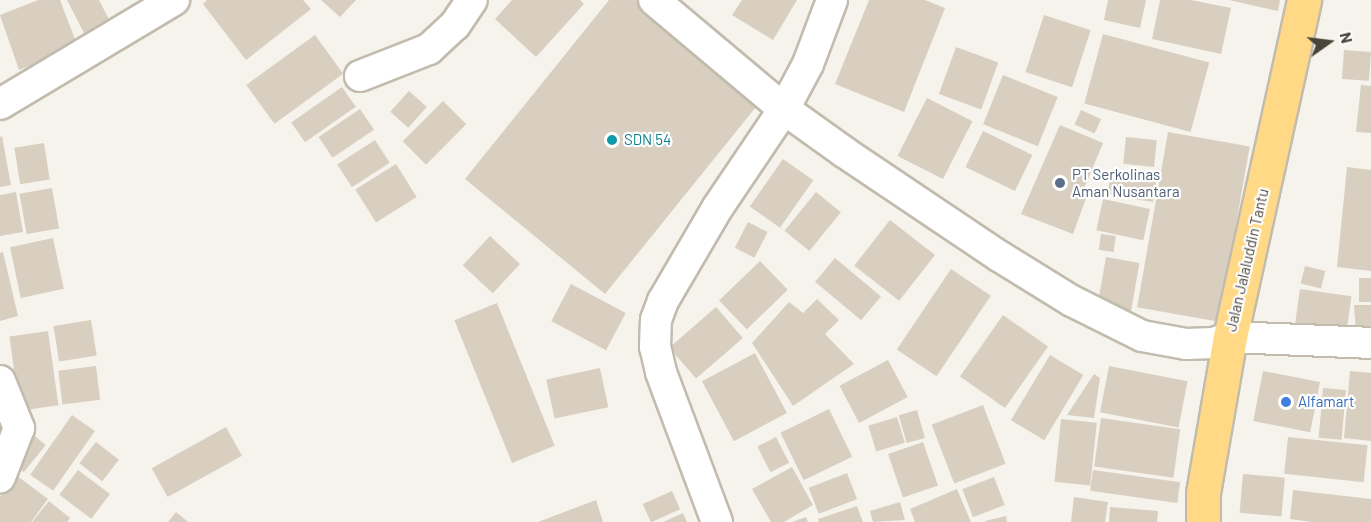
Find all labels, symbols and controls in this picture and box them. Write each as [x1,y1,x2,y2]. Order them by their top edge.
north arrow [1299,12,1359,72]
text: N [1336,30,1357,45]
place label: SDN 54 [624,131,671,149]
marker: SDN 54 [605,133,619,147]
place label: PT Serkolinas Aman Nusantara [1072,165,1180,200]
marker: PT Serkolinas Aman Nusantara [1053,176,1067,190]
street label: Jalan Jalaluddin Tantu [1222,187,1272,333]
place label: Alfamart [1298,393,1354,411]
marker: Alfamart [1279,395,1293,409]

